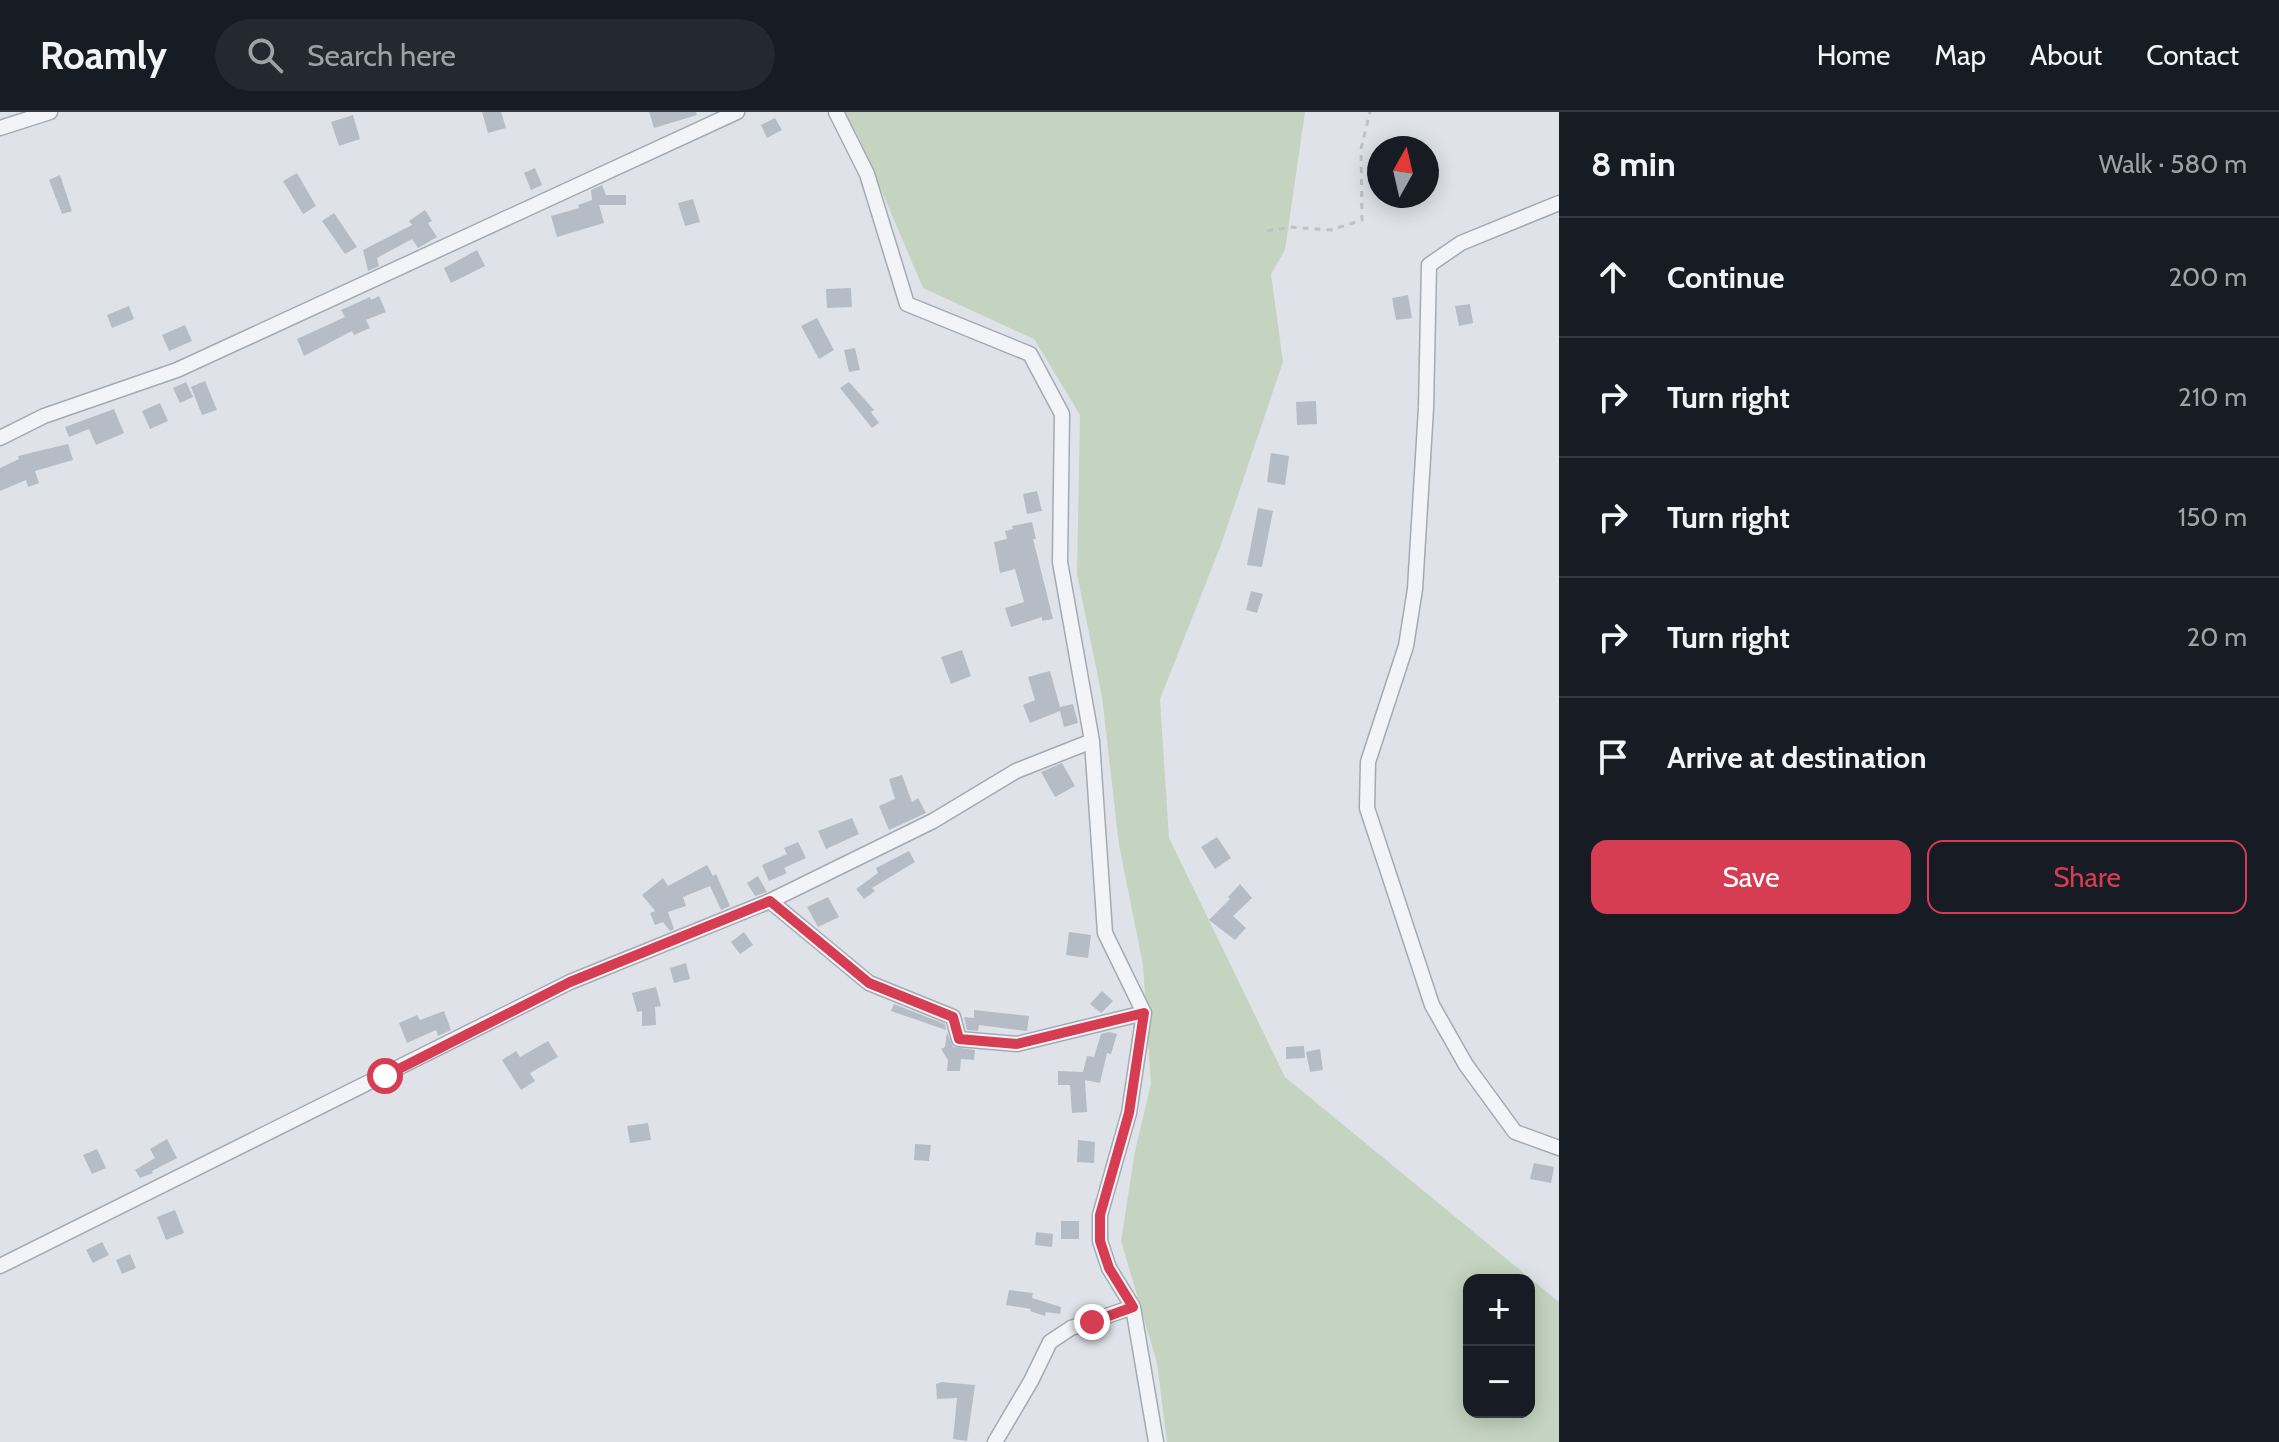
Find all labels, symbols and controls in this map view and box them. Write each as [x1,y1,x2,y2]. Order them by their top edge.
search box [215,19,775,91]
text: Roamly [40,32,167,79]
icon: search [243,33,287,77]
text: Search here [307,37,456,74]
text: Home [1817,38,1890,72]
text: Map [1934,38,1986,72]
text: About [2030,38,2102,72]
text: Contact [2146,38,2239,72]
north arrow [1367,136,1439,208]
text: 8 min [1591,143,1676,185]
text: Walk · 580 m [2099,148,2247,180]
icon: ahead [1591,255,1635,299]
text: Continue [1667,259,1784,296]
text: 200 m [2168,261,2247,293]
icon: right [1591,375,1635,419]
text: Turn right [1667,379,1790,416]
text: 210 m [2178,381,2247,413]
icon: right [1591,495,1635,539]
text: Turn right [1667,499,1790,536]
text: 150 m [2178,501,2247,533]
icon: right [1591,615,1635,659]
text: Turn right [1667,619,1790,656]
text: 20 m [2187,621,2247,653]
icon: arrive [1591,735,1635,779]
text: Arrive at destination [1667,739,1927,776]
button: Save [1591,840,1911,914]
button: Share [1927,840,2247,914]
route start [367,1058,403,1094]
map controls [1463,1274,1535,1418]
button: + [1463,1274,1535,1346]
route end [1074,1304,1110,1340]
button: − [1463,1346,1535,1418]

